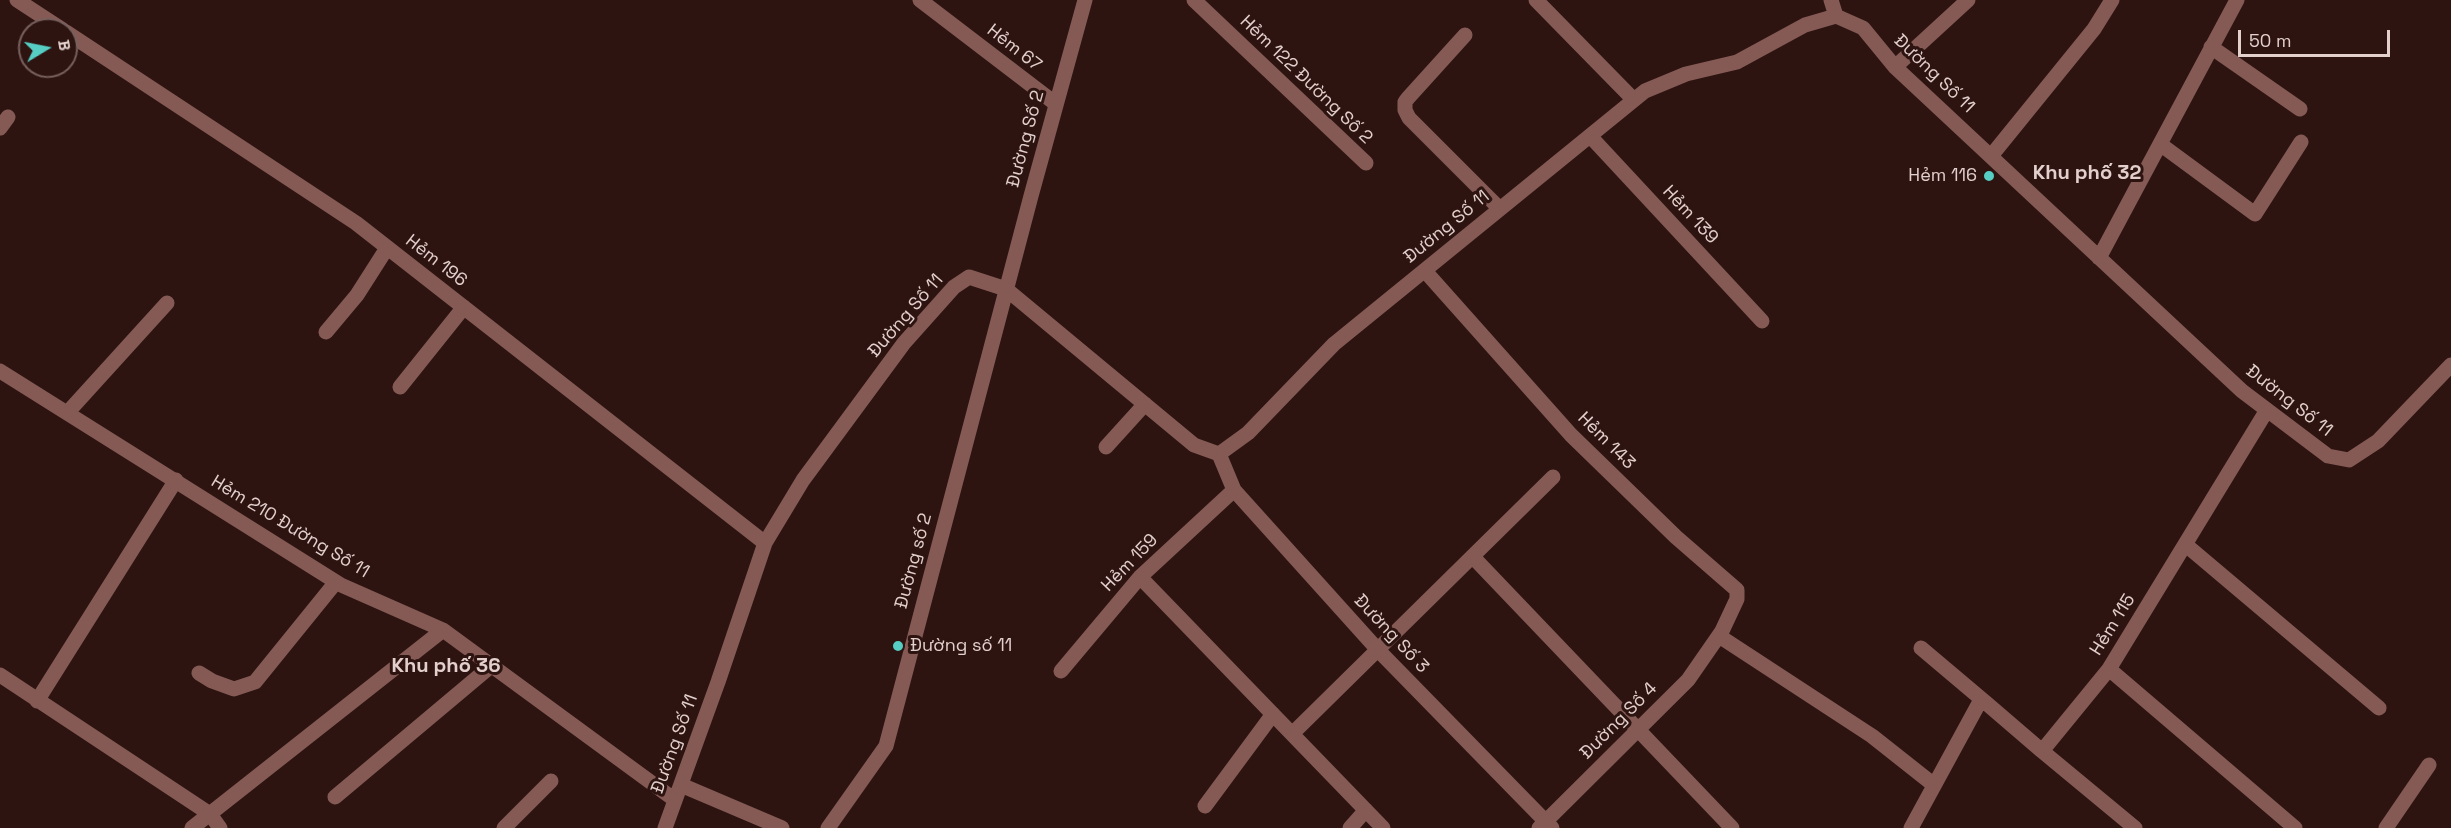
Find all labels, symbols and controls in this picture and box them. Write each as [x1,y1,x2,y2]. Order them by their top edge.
street label: Hẻm 122 Đường Số 2 [1235,11,1377,149]
north arrow [18,18,78,78]
scale bar [2241,18,2392,56]
street label: Hẻm 67 [982,20,1046,76]
text: 50 m [2249,29,2291,52]
street label: Đường Số 11 [1889,30,1979,118]
text: B [53,38,76,52]
street label: Đường Số 2 [1003,88,1049,190]
district label: Khu phố 32 [2033,162,2141,186]
place label: Hẻm 116 [1908,165,1977,187]
marker: Hẻm 116 [1982,169,1996,183]
street label: Hẻm 139 [1658,181,1722,249]
street label: Đường Số 11 [1400,186,1494,268]
street label: Hẻm 196 [401,230,471,292]
street label: Đường Số 11 [864,270,948,362]
street label: Đường Số 11 [2241,361,2337,441]
street label: Hẻm 143 [1573,408,1639,474]
street label: Hẻm 210 Đường Số 11 [207,471,373,583]
street label: Đường số 2 [891,511,937,611]
street label: Hẻm 159 [1097,530,1163,596]
street label: Đường Số 3 [1349,590,1433,678]
street label: Hẻm 115 [2086,590,2140,660]
place label: Đường số 11 [910,635,1012,657]
marker: Đường số 11 [891,639,905,653]
district label: Khu phố 36 [392,655,500,679]
street label: Đường Số 4 [1576,678,1662,764]
street label: Đường Số 11 [647,692,703,796]

